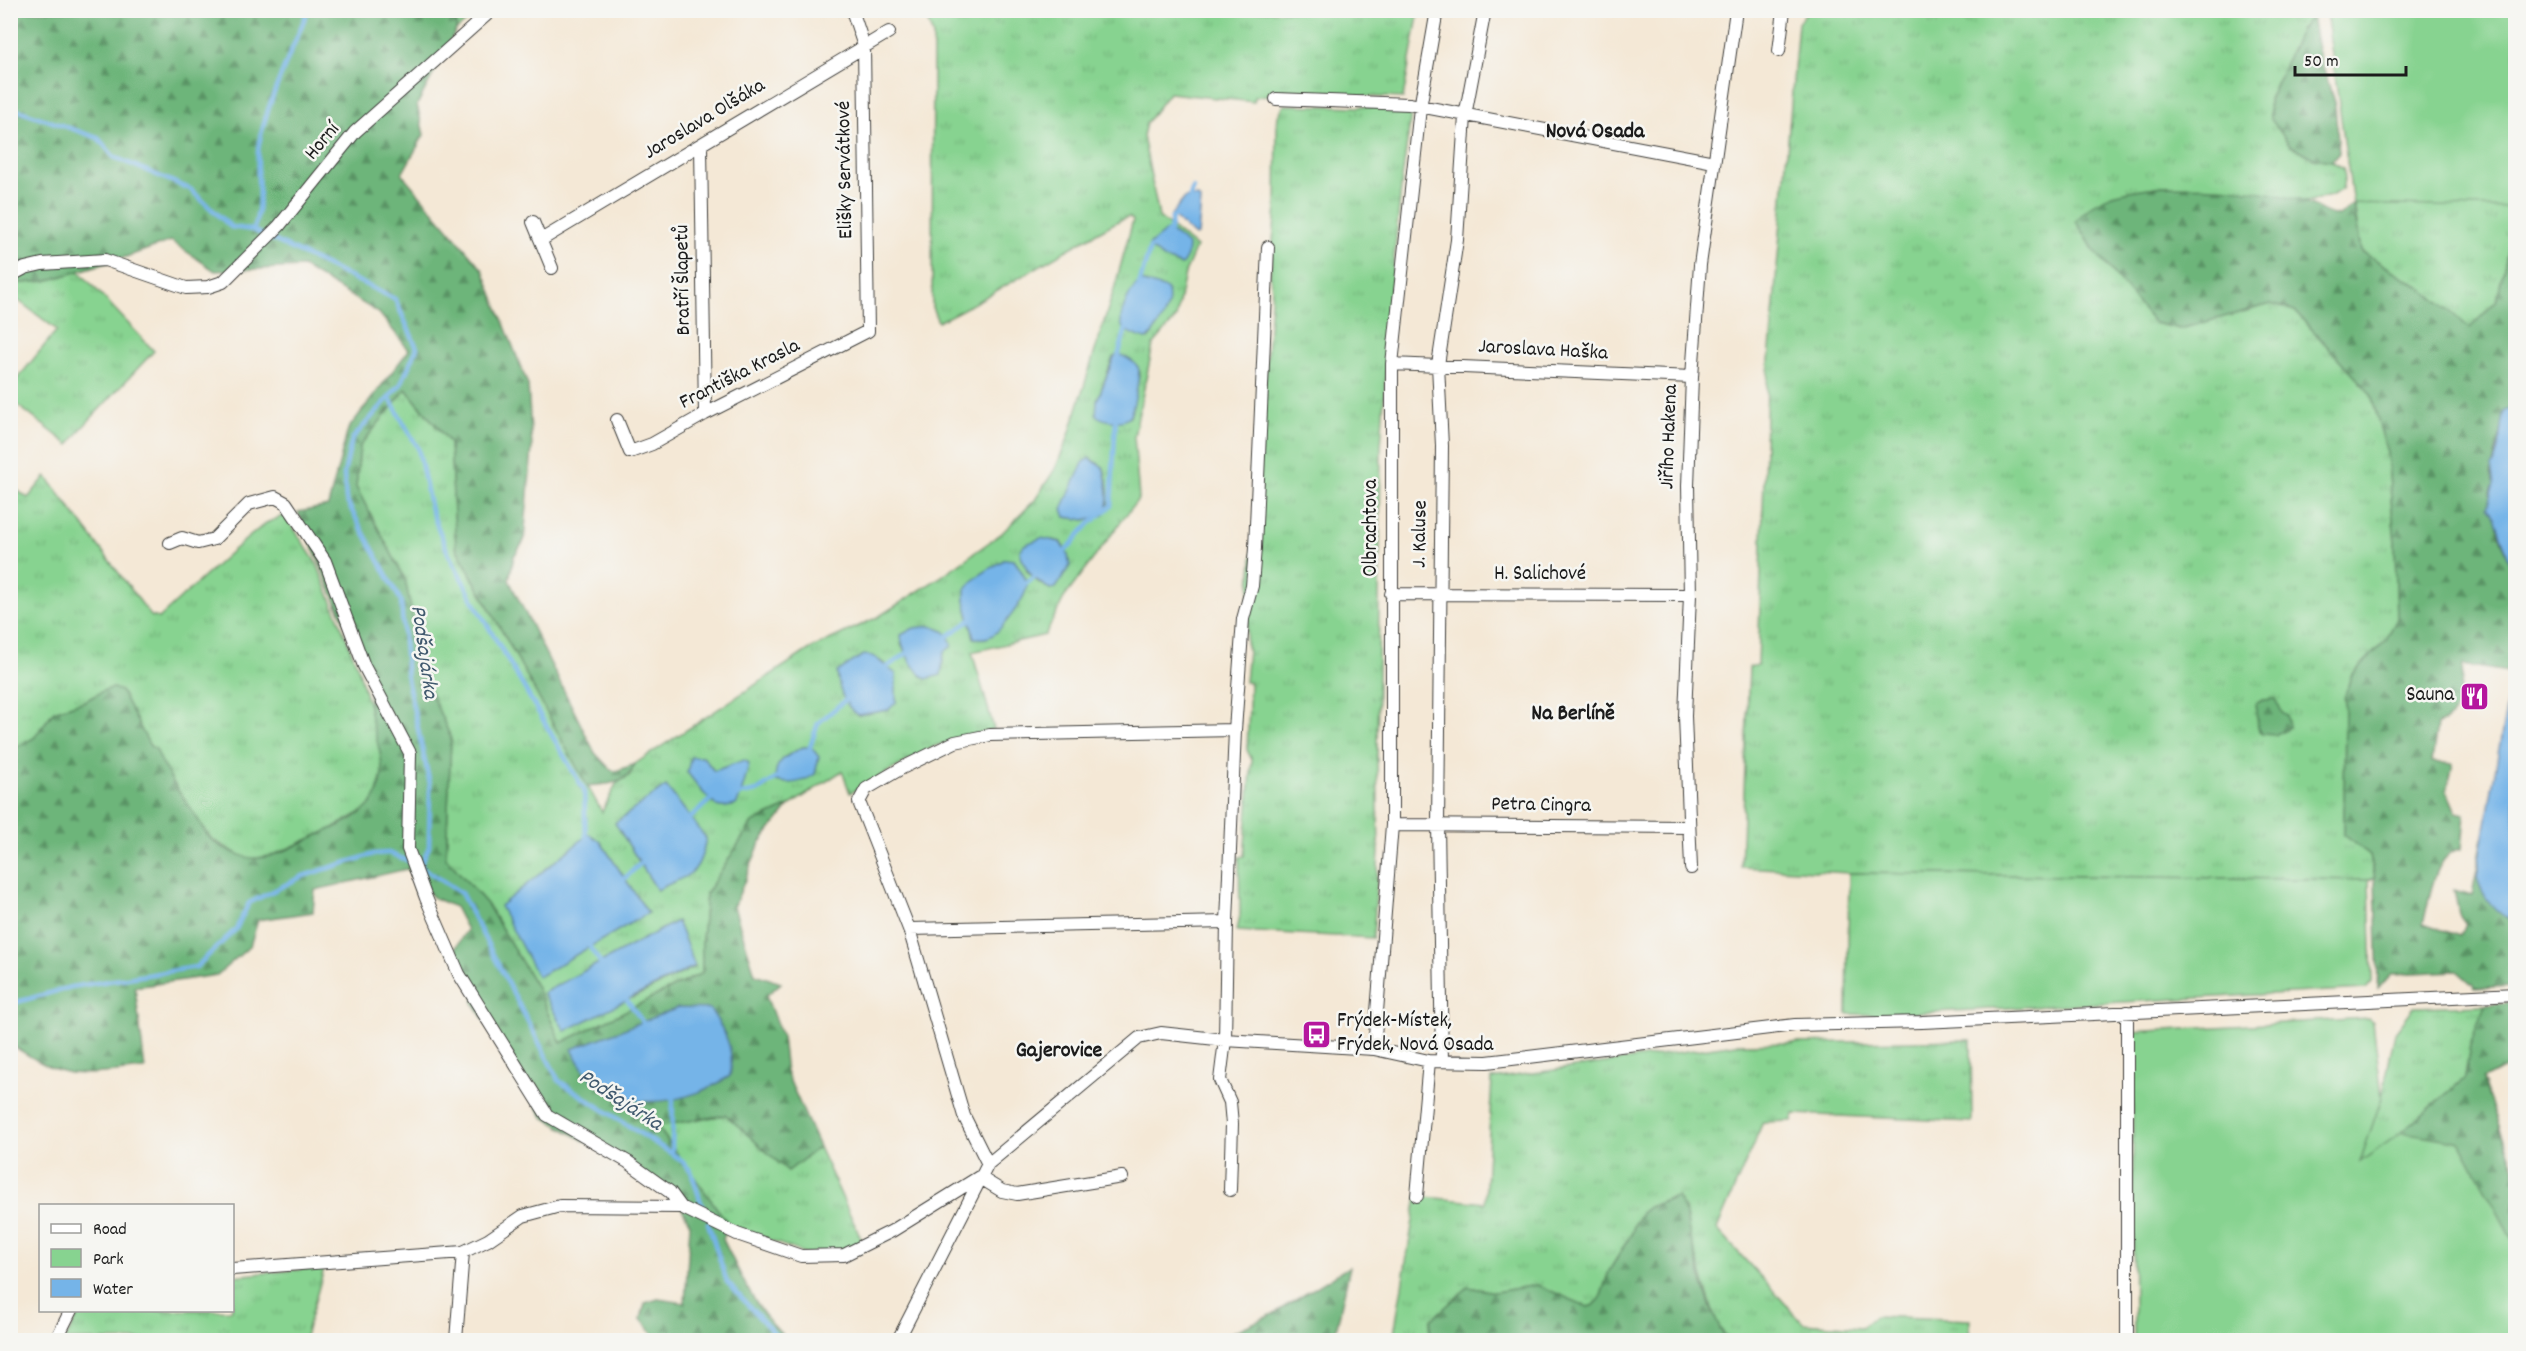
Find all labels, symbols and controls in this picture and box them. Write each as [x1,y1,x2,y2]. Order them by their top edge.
scale bar [2295,39,2406,77]
text: 50 m [2304,50,2339,75]
street label: Jaroslava Olšáka [639,71,772,168]
street label: Elišky Servátkové [830,101,862,239]
street label: Horní [298,115,349,168]
district label: Nová Osada [1546,117,1645,148]
street label: Bratří Šlapetů [668,224,700,336]
street label: Františka Krasla [675,331,806,418]
street label: Jaroslava Haška [1477,333,1610,369]
street label: Jiřího Hakena [1653,383,1687,490]
street label: Olbrachtova [1357,478,1387,577]
street label: J. Kaluse [1405,500,1437,568]
street label: H. Salichové [1494,560,1586,590]
water label: Podšajárka [401,603,445,702]
restaurant icon: Sauna [2459,680,2491,712]
place label: Sauna [2406,681,2455,711]
district label: Na Berlíně [1531,699,1615,730]
street label: Petra Cingra [1491,790,1592,822]
place label: Frýdek-Místek, Frýdek, Nová Osada [1337,1007,1495,1061]
bus stop icon: Frýdek-Místek, Frýdek, Nová Osada [1300,1018,1332,1050]
district label: Gajerovice [1016,1036,1103,1067]
water label: Podšajárka [572,1062,669,1141]
legend [39,1204,234,1312]
text: Road [93,1218,127,1243]
text: Park [93,1248,124,1273]
text: Water [93,1278,133,1303]

